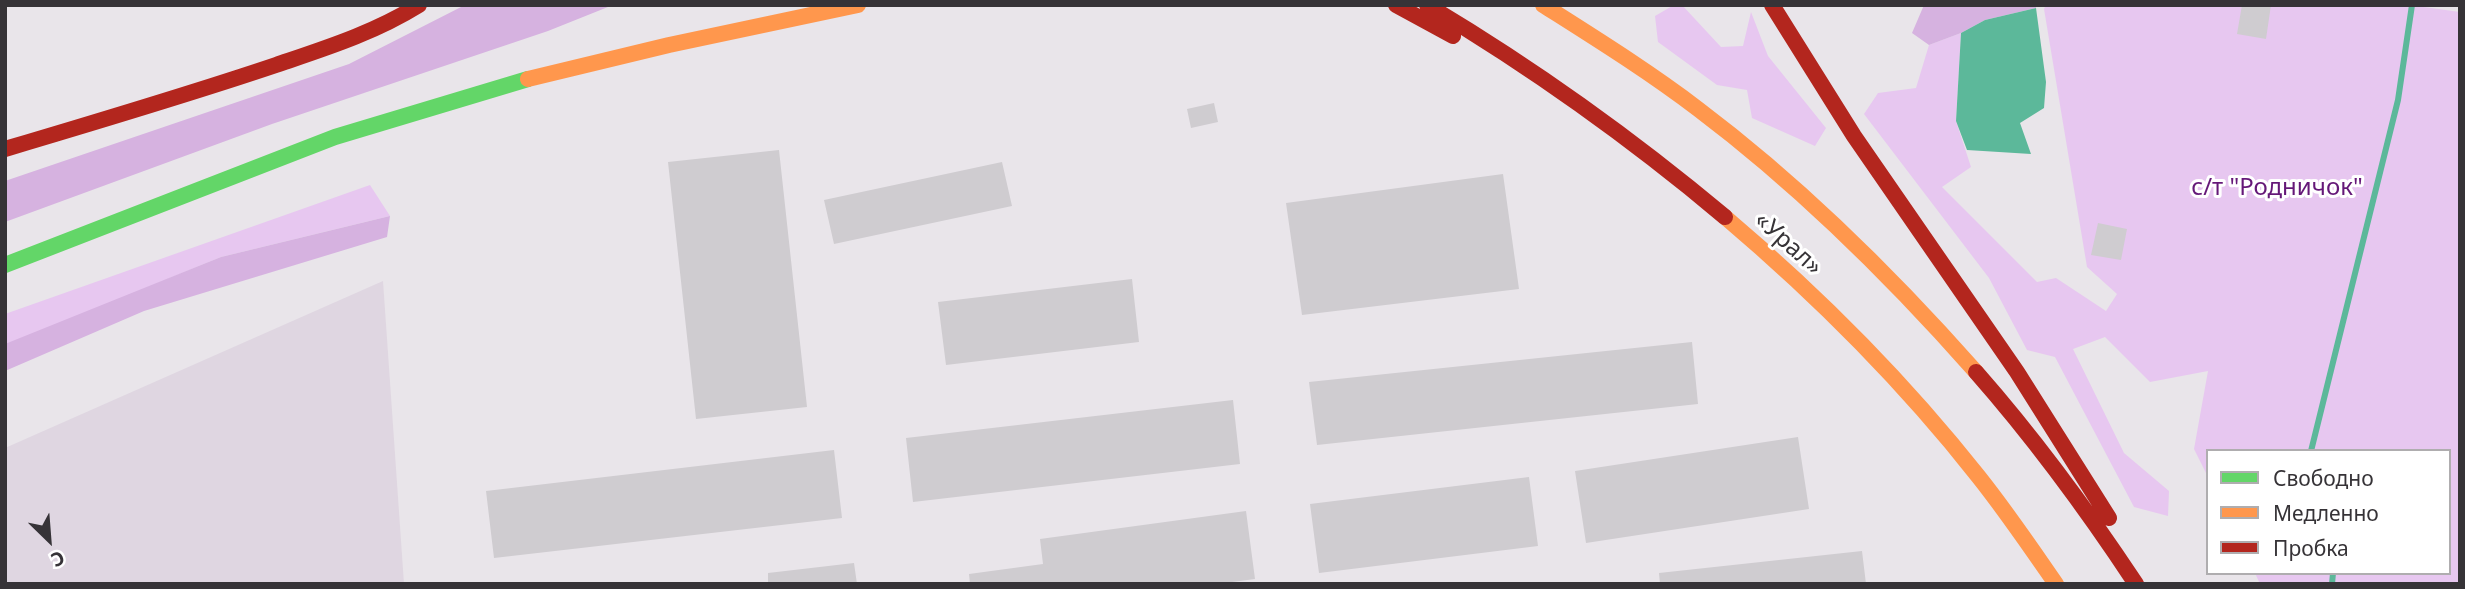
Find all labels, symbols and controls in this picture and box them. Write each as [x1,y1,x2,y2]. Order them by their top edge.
park label: с/т "Родничок" [2191,174,2363,202]
street label: «Урал» [1748,206,1828,282]
legend [2206,449,2451,575]
text: Свободно [2273,464,2374,492]
text: Медленно [2273,499,2379,527]
north arrow [14,505,84,575]
text: Пробка [2273,534,2349,562]
text: С [47,545,69,573]

